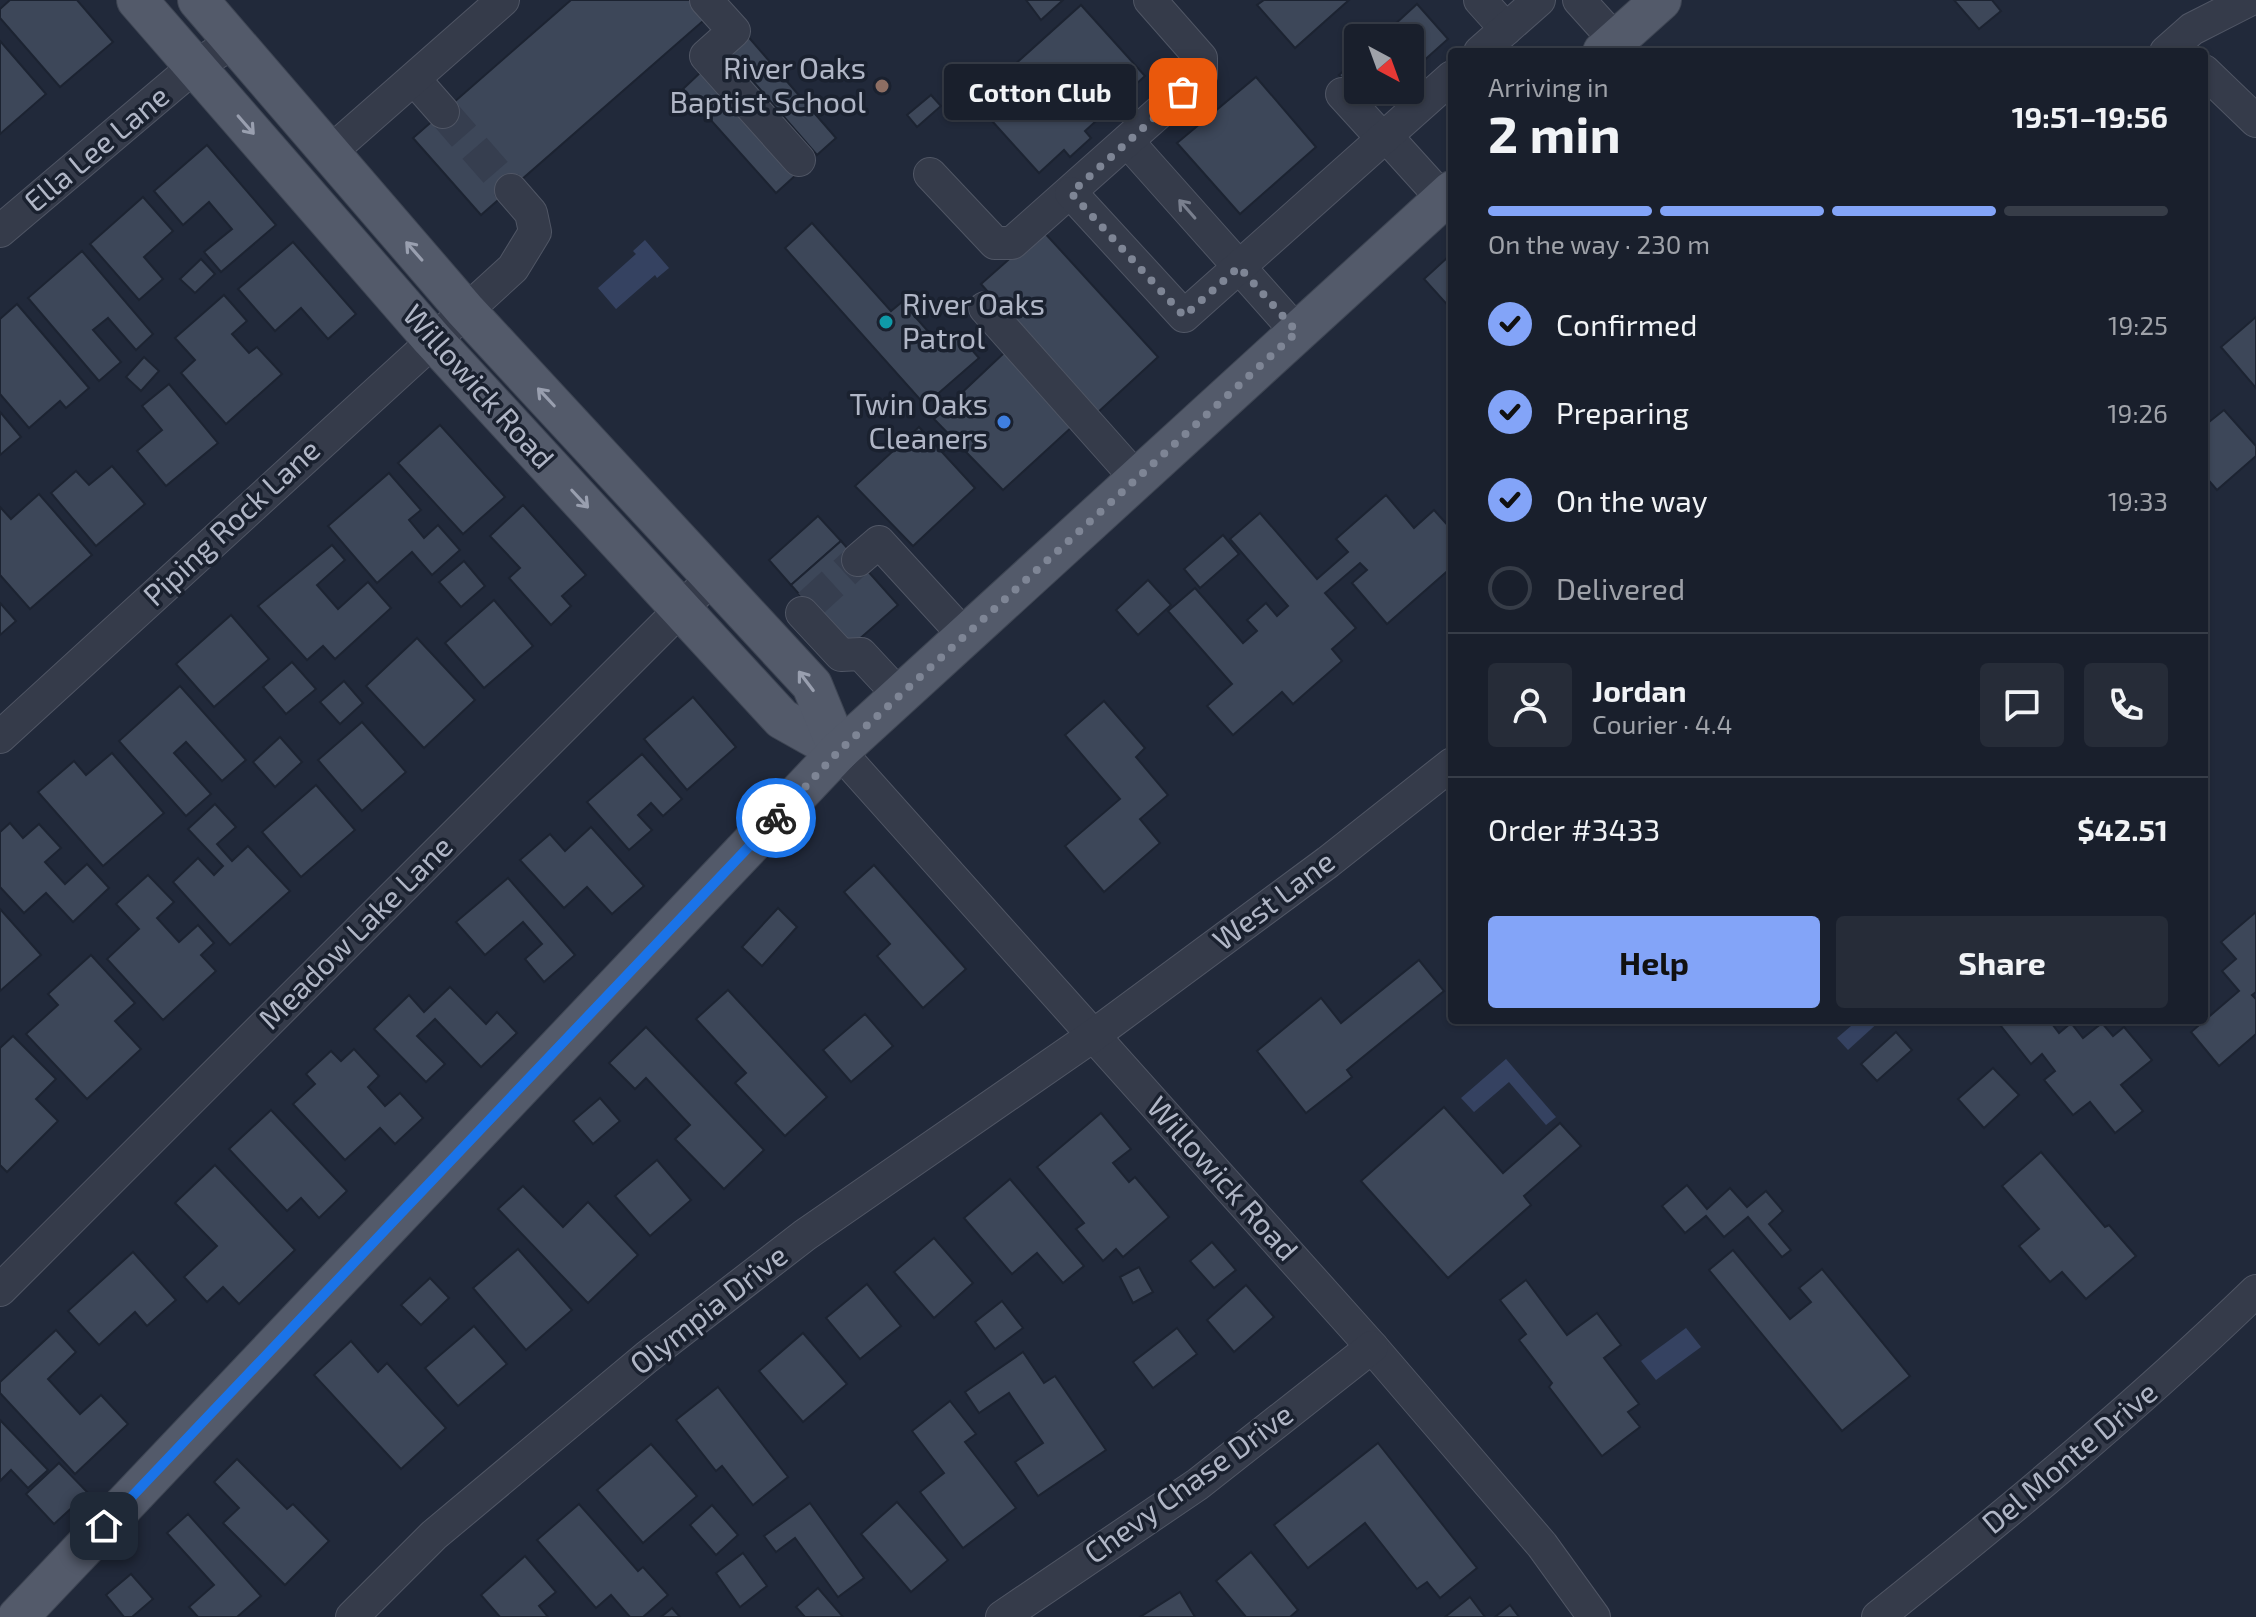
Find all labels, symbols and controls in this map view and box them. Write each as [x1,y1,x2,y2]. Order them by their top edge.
north arrow [1344,24,1424,104]
map controls [1344,24,1424,104]
place label: River Oaks Baptist School [669,49,866,119]
pin [1149,58,1217,126]
callout: Cotton Club [943,64,1135,120]
icon: bag [1161,70,1205,114]
text: Arriving in [1488,71,1609,102]
text: Cotton Club [968,76,1112,107]
street label: Ella Lee Lane [16,77,175,218]
marker: River Oaks Baptist School [873,77,891,95]
text: 19:51–19:56 [2012,98,2168,134]
text: 2 min [1488,101,1621,163]
one-way arrow [237,114,255,134]
one-way arrow [1179,199,1197,219]
text: On the way · 230 m [1488,228,1710,259]
one-way arrow [405,241,423,262]
place label: River Oaks Patrol [902,285,1045,355]
street label: Willowick Road [396,296,563,475]
icon: check [1488,302,1532,346]
text: Confirmed [1556,306,1697,342]
text: 19:25 [2108,309,2168,340]
marker: River Oaks Patrol [877,313,895,331]
place label: Twin Oaks Cleaners [849,385,988,455]
one-way arrow [537,387,555,407]
icon: check [1488,390,1532,434]
text: Preparing [1556,394,1689,430]
text: 19:26 [2107,397,2168,428]
marker: Twin Oaks Cleaners [995,413,1013,431]
street label: Piping Rock Lane [135,431,326,612]
icon: check [1488,478,1532,522]
text: On the way [1556,482,1708,518]
text: 19:33 [2108,485,2168,516]
one-way arrow [571,489,589,509]
text: Delivered [1556,570,1685,606]
button: person [1488,663,1572,747]
button: chat [1980,663,2064,747]
button: phone [2084,663,2168,747]
one-way arrow [798,671,815,692]
text: Jordan [1592,672,1687,708]
text: Courier · 4.4 [1592,708,1733,739]
courier [736,778,816,858]
icon: bike [754,796,798,840]
text: Order #3433 [1488,811,1660,847]
text: $42.51 [2077,811,2168,847]
street label: Meadow Lake Lane [250,827,459,1036]
street label: West Lane [1205,842,1341,957]
button: Help [1488,916,1820,1008]
button: Share [1836,916,2168,1008]
street label: Willowick Road [1140,1088,1307,1267]
street label: Olympia Drive [622,1236,794,1381]
street label: Del Monte Drive [1974,1373,2163,1540]
street label: Chevy Chase Drive [1077,1395,1299,1570]
pin [70,1492,138,1560]
icon: home [82,1504,126,1548]

